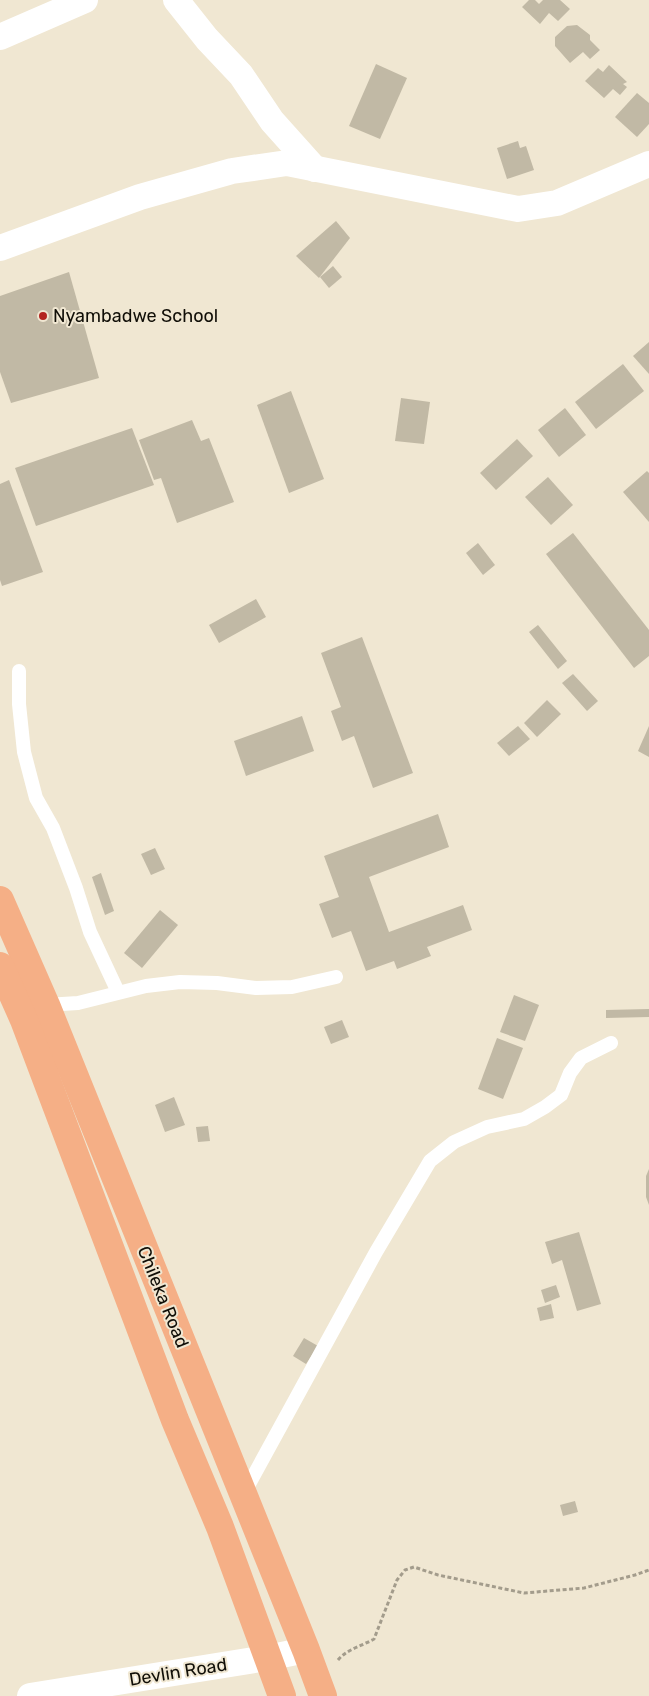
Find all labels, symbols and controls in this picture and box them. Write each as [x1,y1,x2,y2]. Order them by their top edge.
place label: Nyambadwe School [53,305,218,327]
marker: Nyambadwe School [37,310,49,322]
street label: Chileka Road [133,1243,193,1351]
street label: Devlin Road [127,1653,229,1691]

